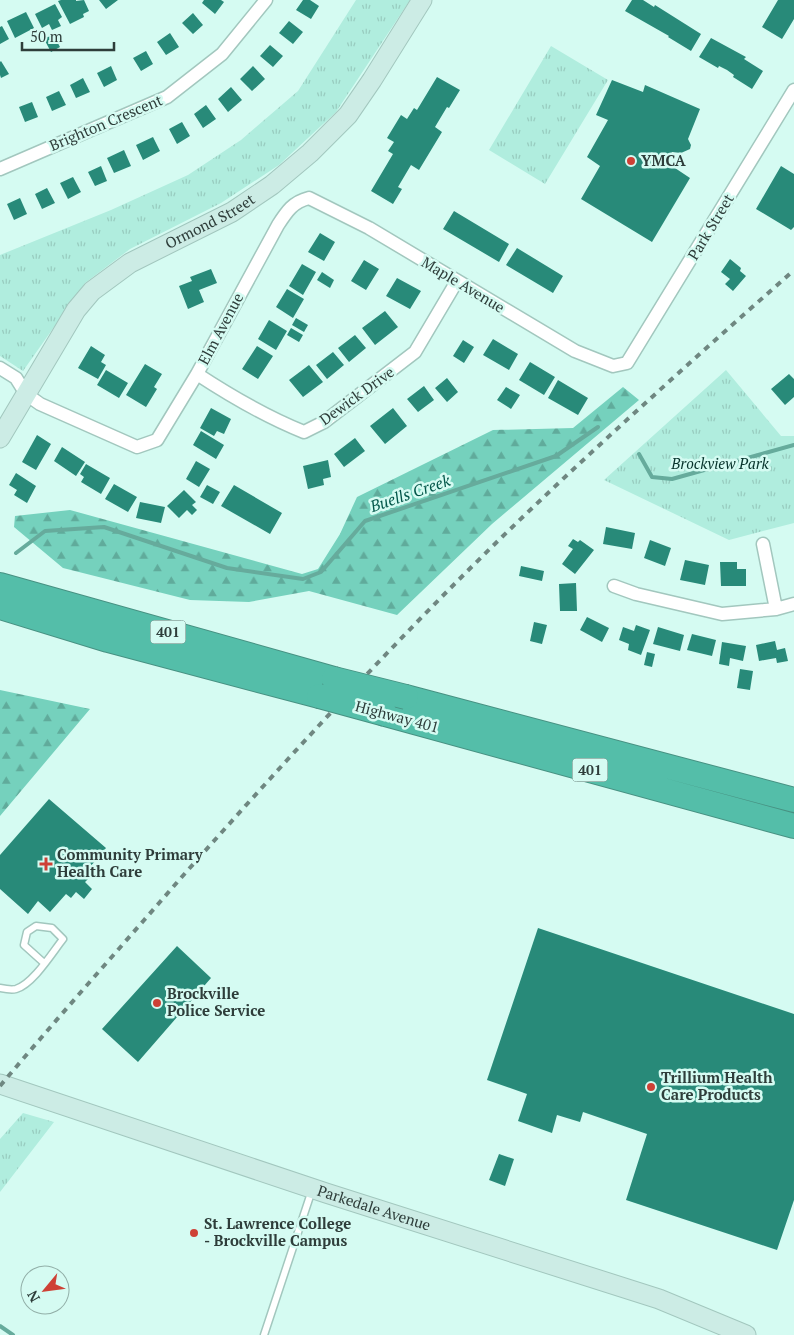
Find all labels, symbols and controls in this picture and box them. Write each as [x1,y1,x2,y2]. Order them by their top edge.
scale bar [22,20,115,52]
text: 50 m [30,26,63,46]
street label: Brighton Crescent [46,89,166,155]
place label: YMCA [641,150,686,170]
marker: YMCA [625,155,637,167]
street label: Ormond Street [161,188,259,253]
street label: Park Street [683,189,738,263]
street label: Maple Avenue [418,251,509,317]
street label: Elm Avenue [193,289,247,368]
street label: Dewick Drive [315,361,398,429]
park label: Brockview Park [670,453,769,473]
water label: Buells Creek [366,469,453,517]
road number: 401 [150,620,186,644]
street label: Highway 401 [353,695,441,737]
road number: 401 [572,758,608,782]
place label: Community Primary Health Care [57,844,204,881]
marker: Community Primary Health Care [39,857,53,871]
place label: Brockville Police Service [167,983,265,1020]
marker: Brockville Police Service [151,997,163,1009]
place label: Trillium Health Care Products [661,1067,773,1104]
marker: Trillium Health Care Products [645,1081,657,1093]
street label: Parkedale Avenue [315,1180,433,1235]
place label: St. Lawrence College - Brockville Campus [204,1213,351,1250]
marker: St. Lawrence College - Brockville Campus [188,1227,200,1239]
north arrow [20,1265,70,1315]
text: N [22,1287,44,1306]

